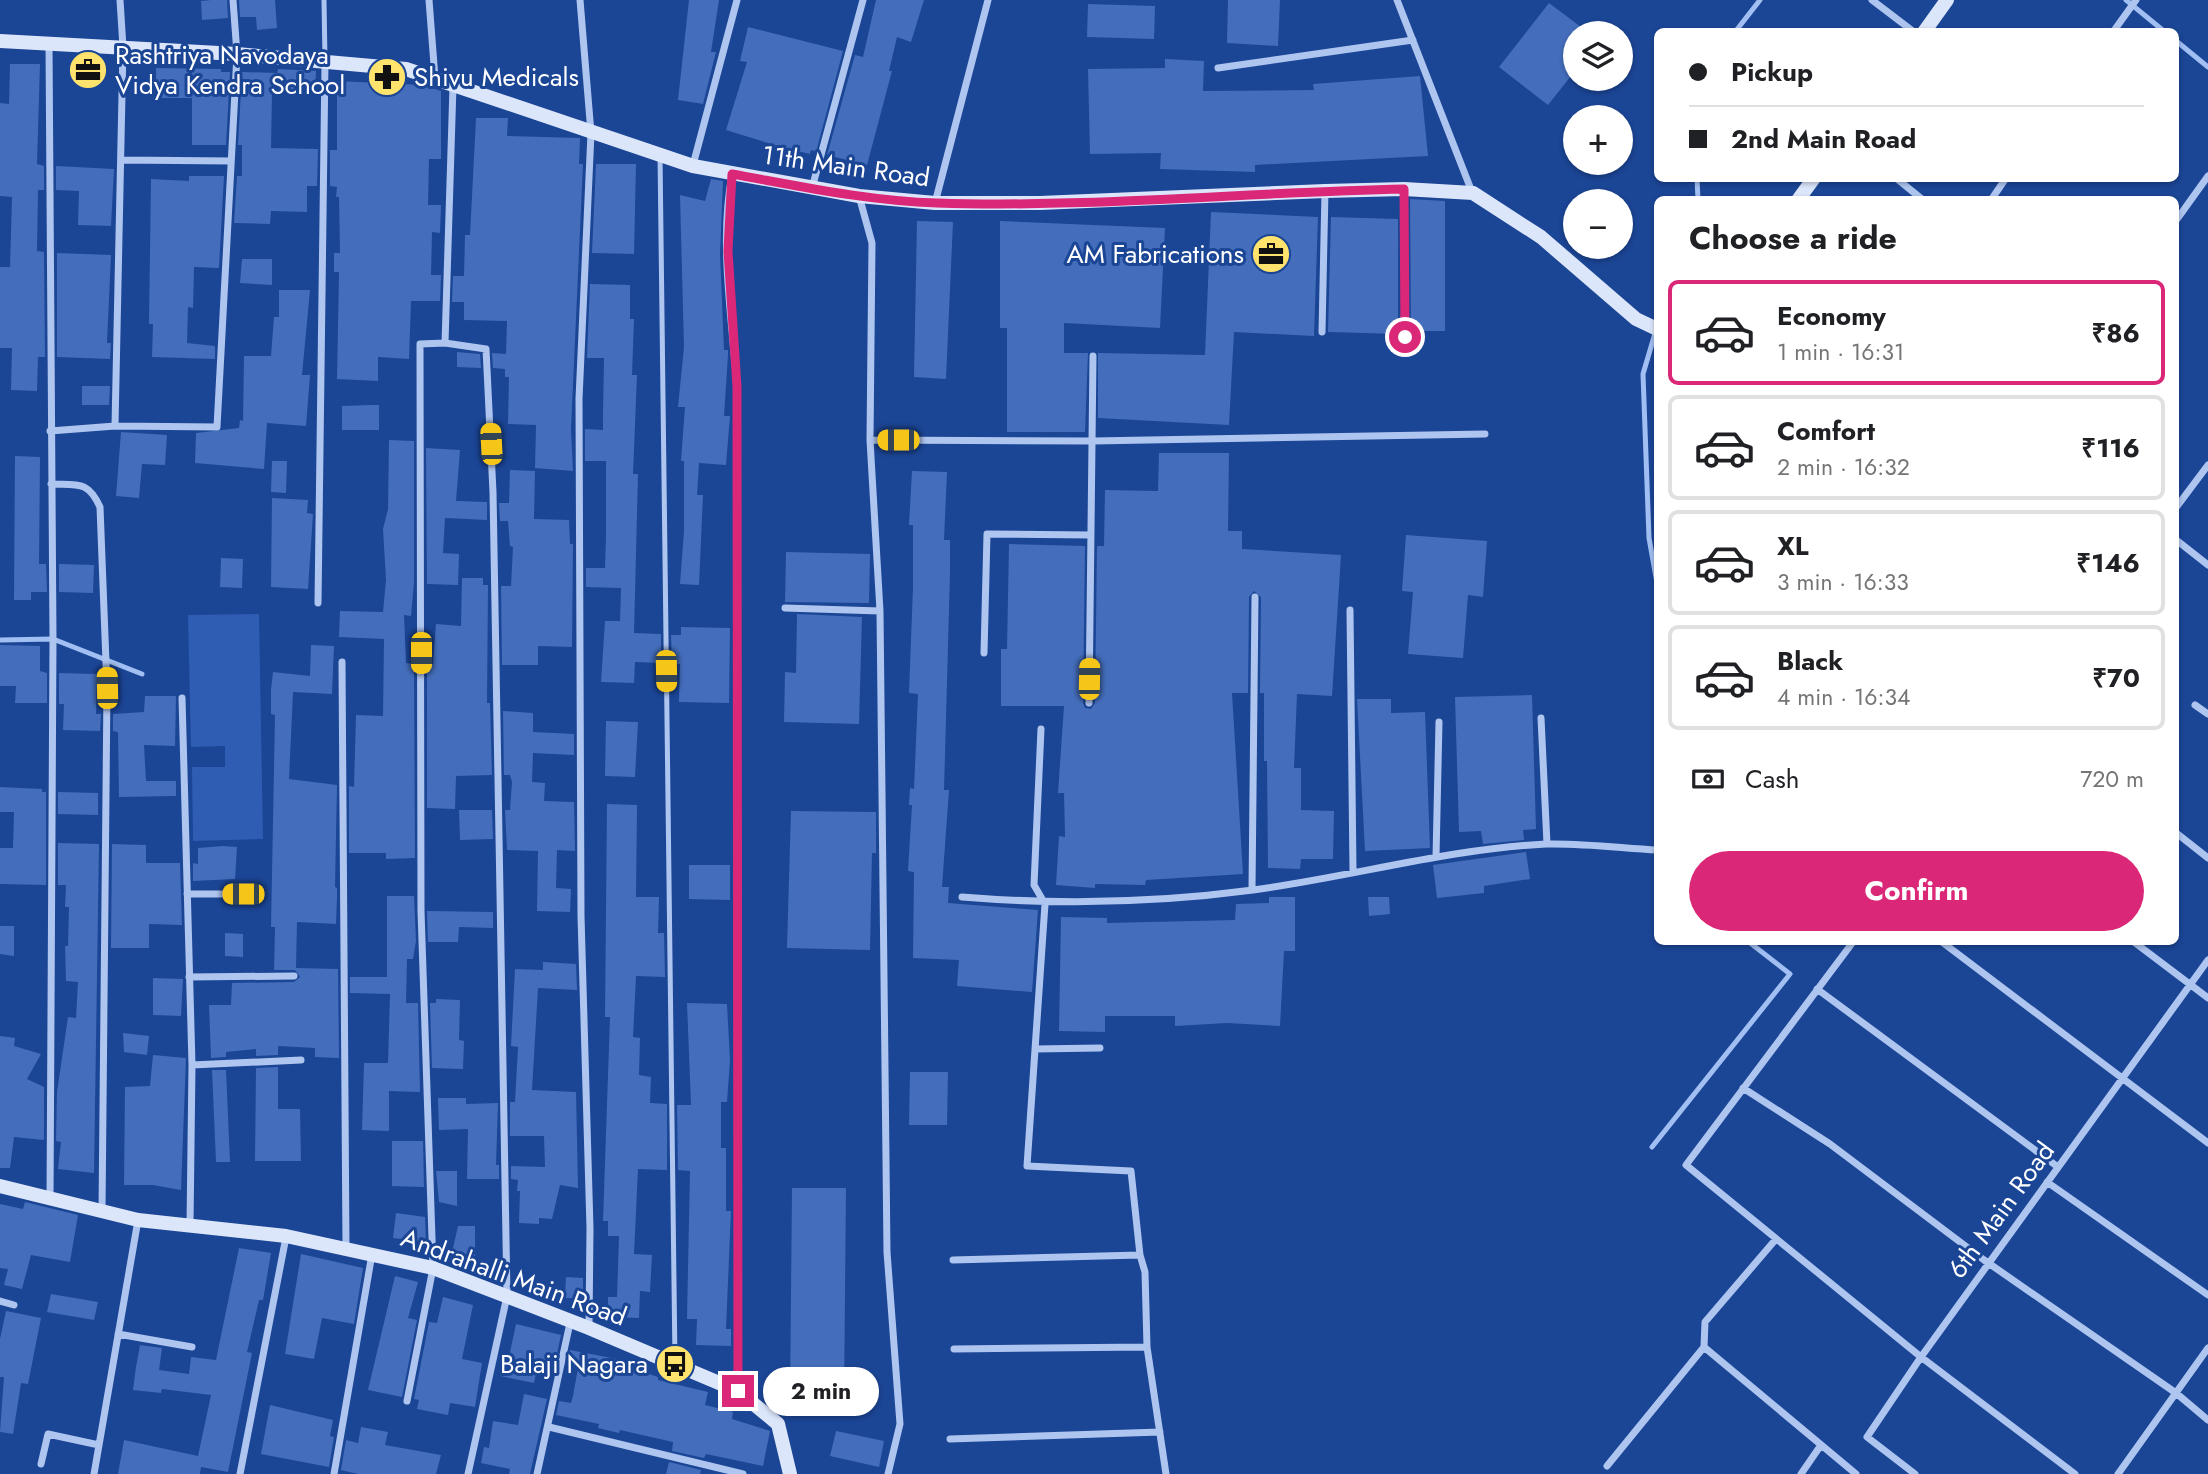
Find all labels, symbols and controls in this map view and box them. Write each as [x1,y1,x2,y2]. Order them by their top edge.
map controls [1563,21,1633,259]
button: layers [1563,21,1633,91]
place label: Rashtriya Navodaya Vidya Kendra School [115,36,345,104]
office icon: Rashtriya Navodaya Vidya Kendra School [67,49,109,91]
text: Pickup [1731,53,1813,91]
pharmacy icon: Shivu Medicals [366,56,408,98]
place label: Shivu Medicals [414,58,579,96]
button: + [1563,105,1633,175]
text: 2nd Main Road [1731,120,1916,158]
street label: 11th Main Road [760,135,932,197]
button: − [1563,189,1633,259]
text: Choose a ride [1689,215,1897,261]
office icon: AM Fabrications [1250,233,1292,275]
place label: AM Fabrications [1066,235,1244,273]
text: Economy [1777,297,1886,335]
icon: car [1693,301,1756,364]
text: ₹86 [2091,314,2140,352]
route start [1389,321,1421,353]
text: 1 min · 16:31 [1777,335,1904,369]
text: Comfort [1777,412,1875,450]
icon: car [1693,416,1756,479]
car [480,422,503,466]
text: ₹116 [2081,429,2140,467]
car [878,430,920,451]
text: 2 min · 16:32 [1777,450,1910,484]
text: XL [1777,527,1809,565]
icon: car [1693,531,1756,594]
text: ₹146 [2076,544,2140,582]
text: 3 min · 16:33 [1777,565,1909,599]
car [411,632,432,674]
text: Black [1777,642,1843,680]
icon: car [1693,646,1756,709]
car [656,650,677,692]
car [1079,658,1100,700]
text: ₹70 [2092,659,2140,697]
car [97,667,118,709]
text: 4 min · 16:34 [1777,680,1910,714]
icon: cash [1689,760,1727,798]
text: Cash [1745,760,1799,798]
text: 720 m [2080,762,2144,796]
button: Confirm [1689,851,2144,931]
car [223,884,265,905]
street label: 6th Main Road [1938,1134,2064,1286]
street label: Andrahalli Main Road [396,1219,632,1335]
bus stop icon: Balaji Nagara [654,1343,696,1385]
place label: Balaji Nagara [500,1345,648,1383]
callout: 2 min [762,1366,878,1416]
text: 2 min [791,1374,851,1408]
route end [722,1375,754,1407]

